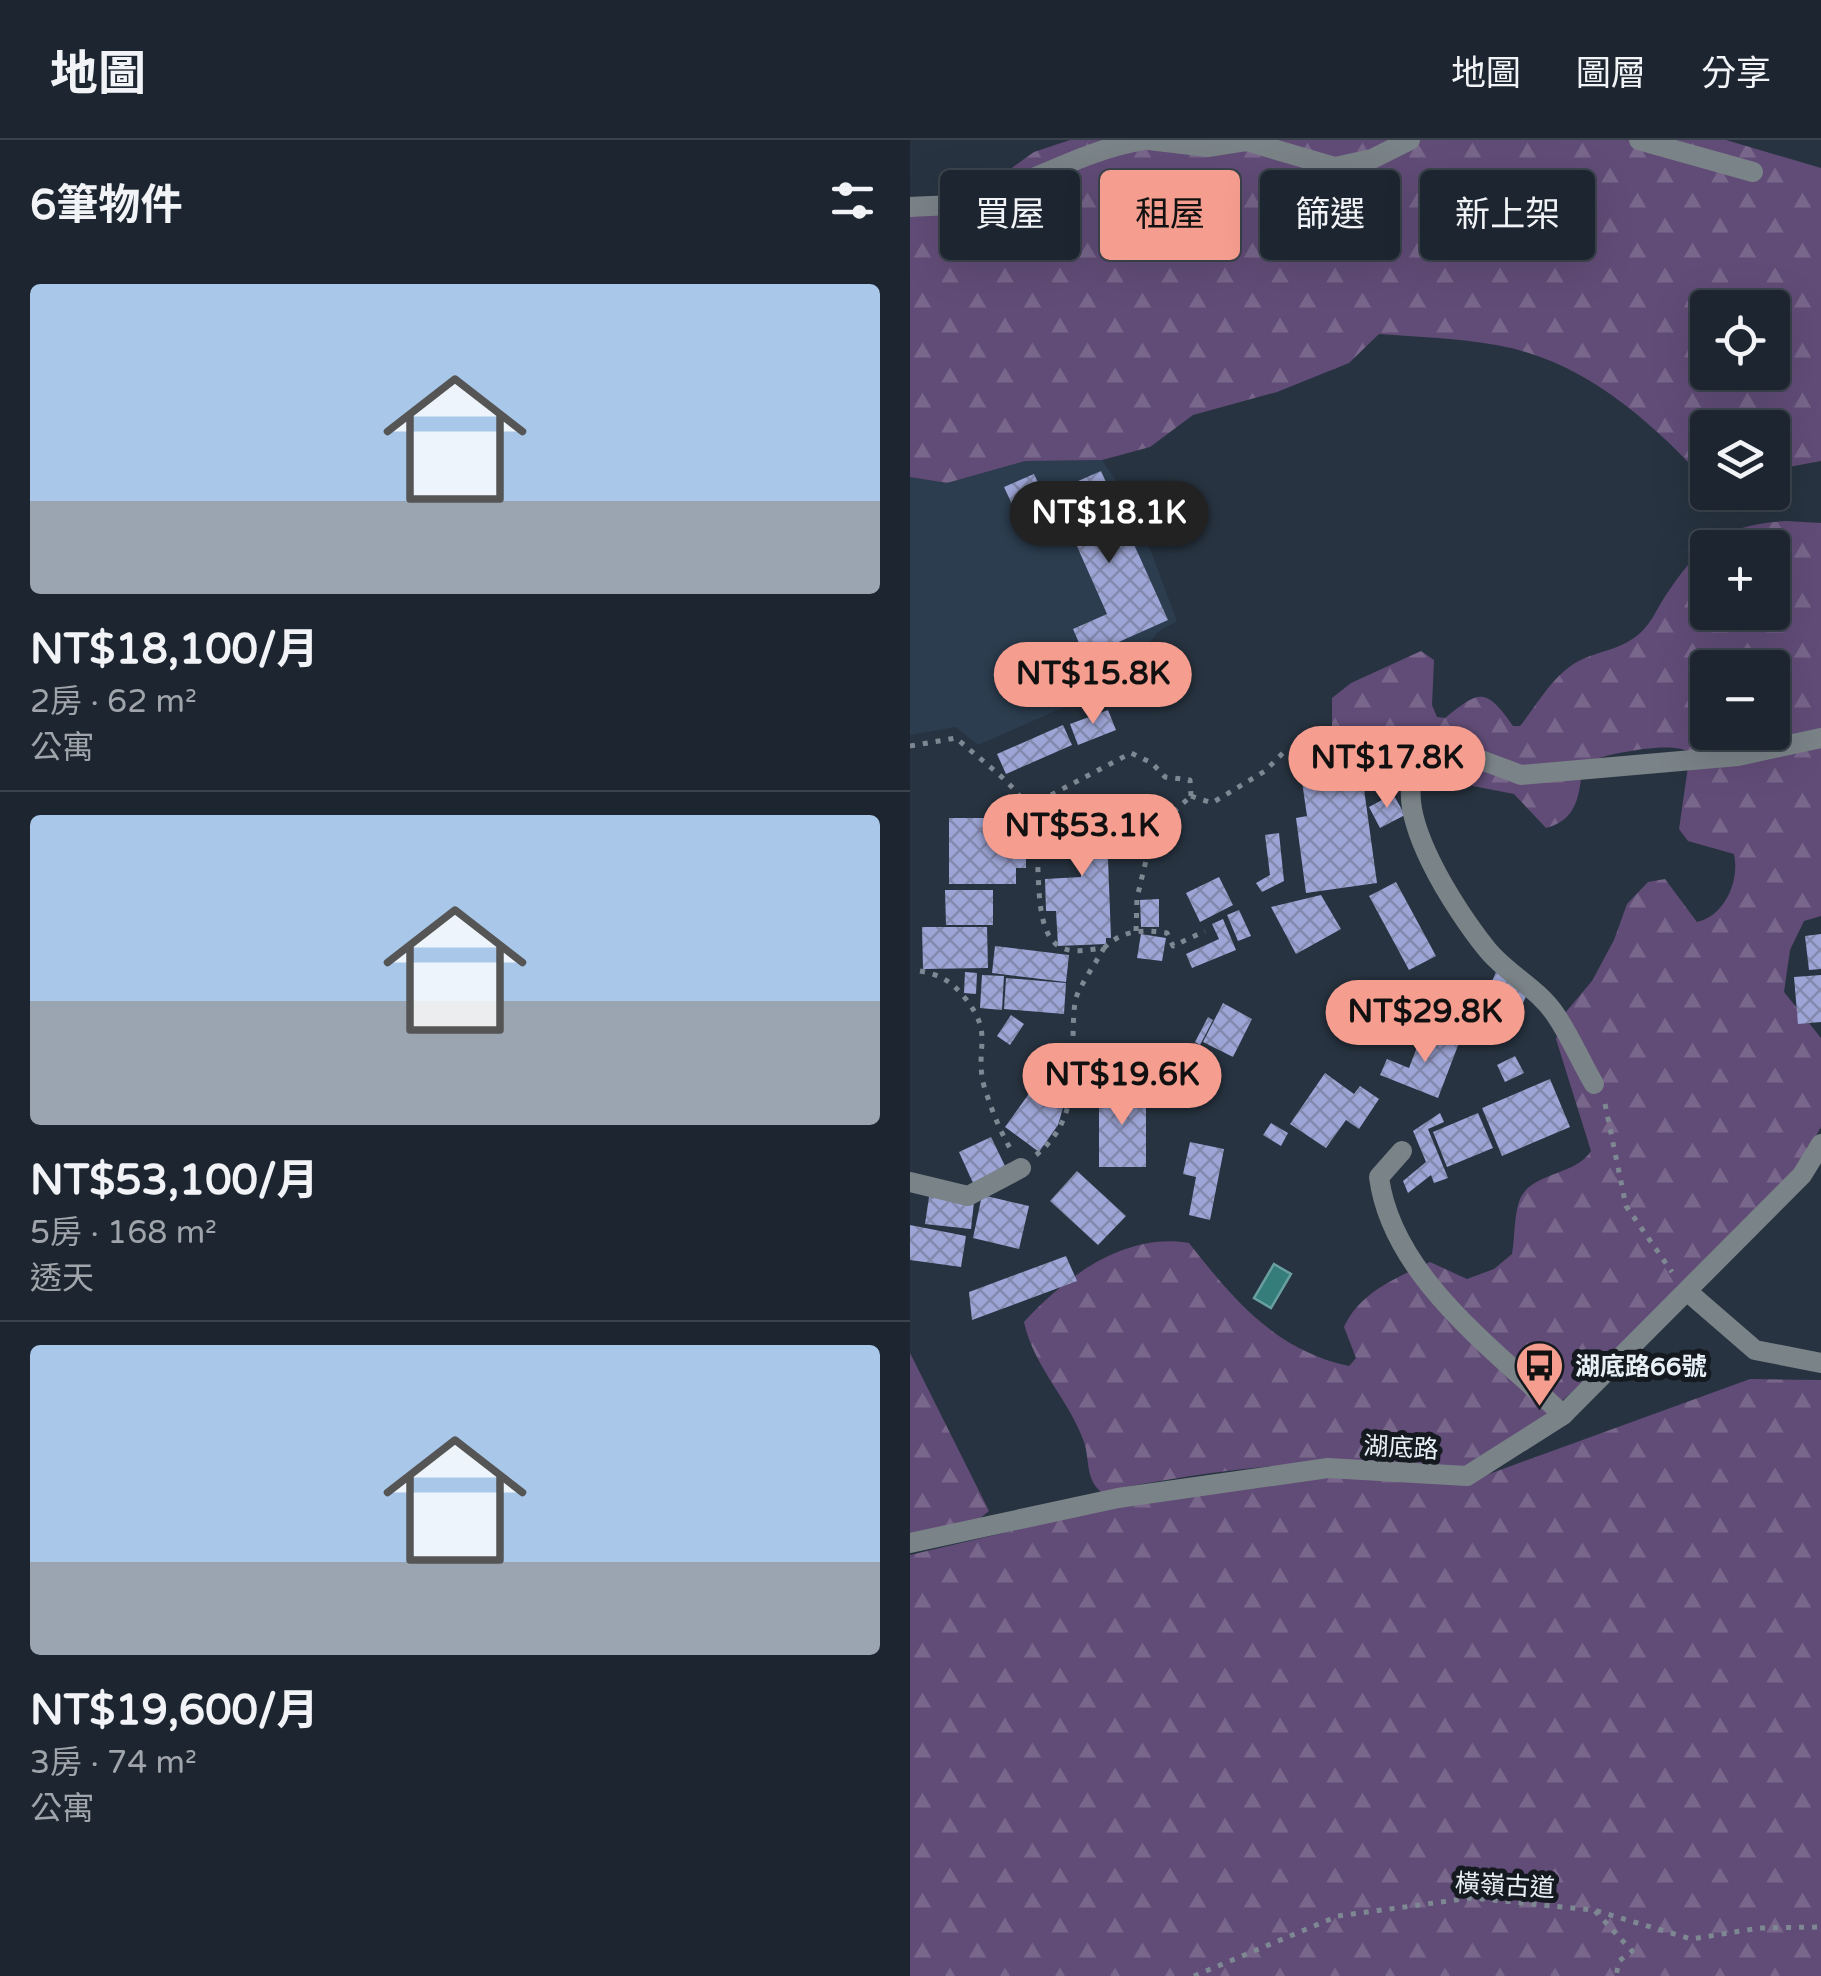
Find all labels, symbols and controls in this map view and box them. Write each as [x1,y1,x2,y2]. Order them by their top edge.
text: 地圖 [50,46,146,104]
text: 地圖 [1451,53,1521,95]
text: 圖層 [1576,53,1646,95]
text: 分享 [1701,53,1771,95]
chip: 買屋 [940,170,1080,260]
chip: 租屋 [1100,170,1240,260]
chip: 篩選 [1260,170,1400,260]
chip: 新上架 [1420,170,1595,260]
icon: filters [825,173,880,228]
text: 6筆物件 [30,180,182,231]
map controls [1690,290,1790,750]
button: locate [1690,290,1790,390]
icon: home [365,349,545,529]
button: layers [1690,410,1790,510]
pin: NT$18.1K [1006,481,1212,566]
text: NT$18.1K [1032,494,1186,532]
button: + [1690,530,1790,630]
text: NT$18,100/月 [30,624,319,675]
pin: NT$15.8K [990,642,1196,727]
button: − [1690,650,1790,750]
text: NT$15.8K [1016,655,1170,693]
text: 2房 · 62 m² [30,683,197,721]
pin: NT$17.8K [1284,726,1490,811]
text: 公寓 [30,729,94,767]
text: NT$17.8K [1310,739,1464,777]
pin: NT$53.1K [979,794,1185,879]
text: NT$53.1K [1005,807,1159,845]
icon: home [365,880,545,1060]
pin: NT$29.8K [1322,980,1528,1065]
text: NT$29.8K [1348,993,1502,1031]
pin: NT$19.6K [1019,1043,1225,1128]
text: NT$19.6K [1045,1056,1199,1094]
text: NT$53,100/月 [30,1155,319,1206]
text: 5房 · 168 m² [30,1214,217,1252]
text: 透天 [30,1260,94,1298]
bus stop icon: 湖底路66號 [1514,1340,1566,1408]
place label: 湖底路66號 [1575,1352,1706,1382]
icon: home [365,1410,545,1590]
street label: 湖底路 [1363,1431,1439,1465]
text: NT$19,600/月 [30,1685,319,1736]
text: 3房 · 74 m² [30,1744,197,1782]
text: 公寓 [30,1790,94,1828]
street label: 橫嶺古道 [1454,1868,1556,1904]

